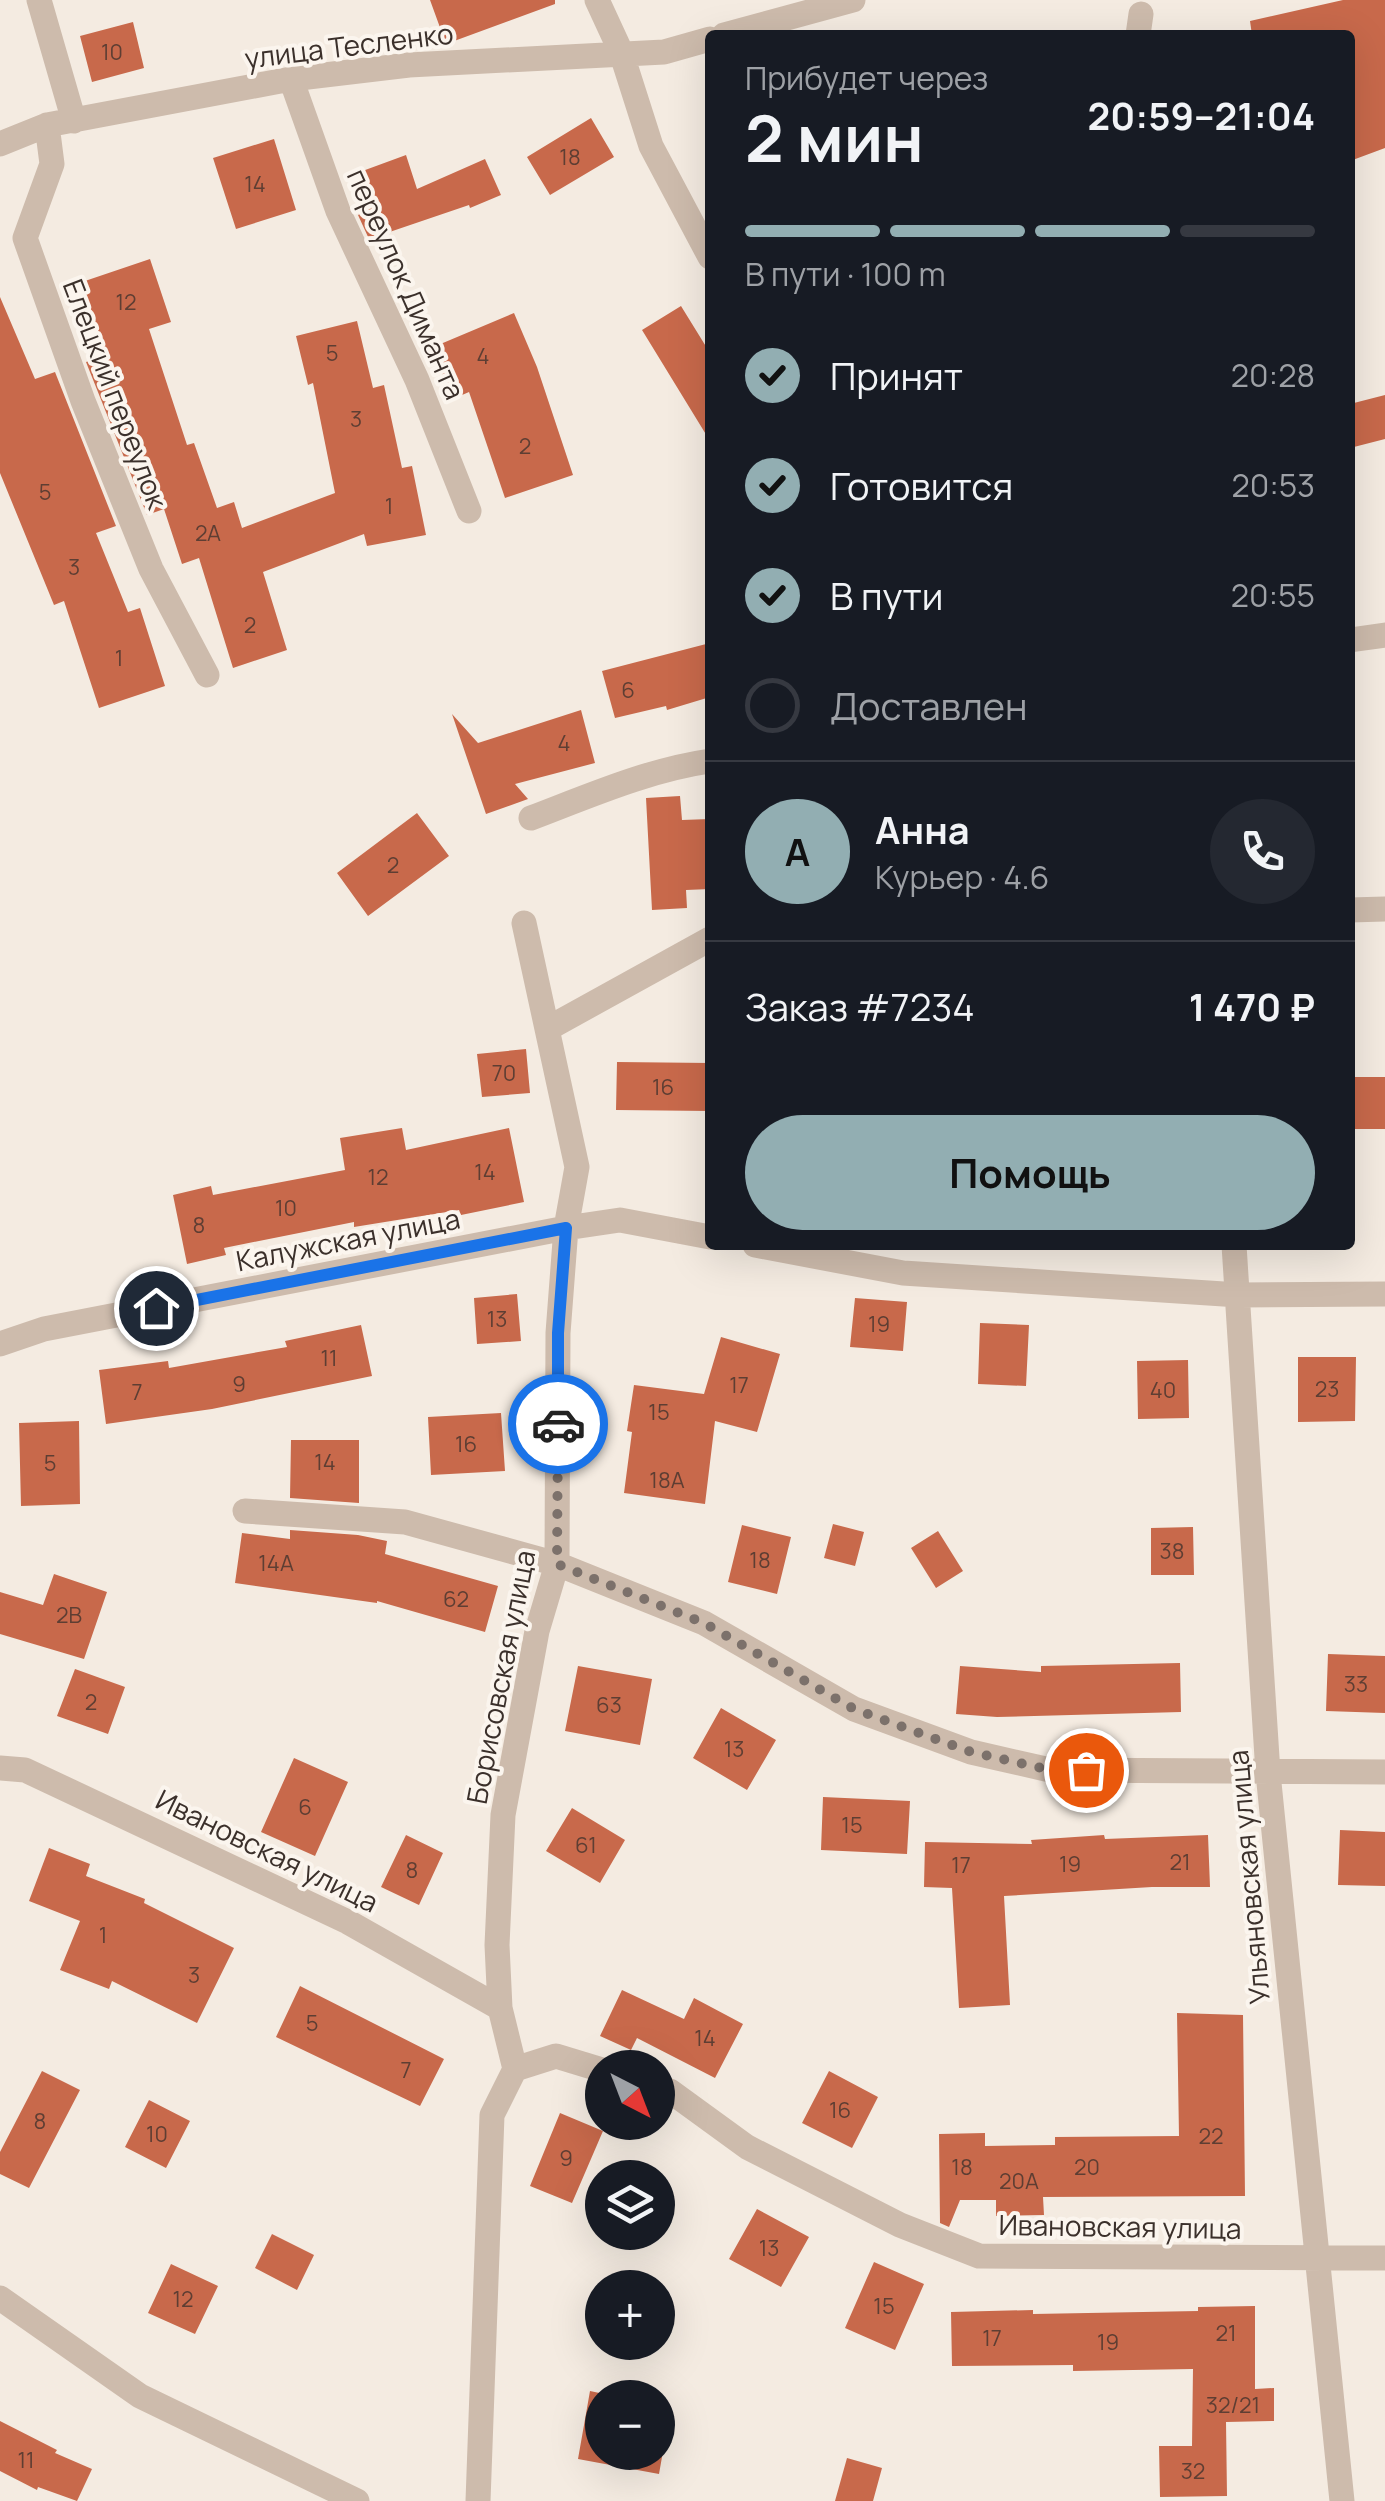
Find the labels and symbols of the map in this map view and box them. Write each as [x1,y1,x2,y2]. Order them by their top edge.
street label: улица Тесленко [242,13,455,77]
house number: 10 [101,37,123,67]
house number: 18 [559,142,581,172]
street label: переулок Диманта [339,162,475,405]
house number: 14 [244,169,266,199]
street label: Елецкий переулок [55,273,178,515]
house number: 12 [115,287,137,317]
house number: 5 [326,338,338,368]
house number: 4 [477,341,489,371]
house number: 3 [350,404,362,434]
house number: 2 [519,431,531,461]
house number: 5 [39,477,51,507]
house number: 1 [385,491,393,521]
house number: 2А [195,518,221,548]
house number: 3 [68,552,80,582]
house number: 2 [244,610,256,640]
house number: 1 [115,643,123,673]
house number: 6 [621,675,635,705]
house number: 4 [558,728,570,758]
house number: 2 [387,850,399,880]
house number: 70 [492,1058,516,1088]
house number: 16 [652,1072,674,1102]
house number: 14 [474,1157,496,1187]
house number: 12 [367,1162,389,1192]
house number: 10 [275,1193,297,1223]
street label: Калужская улица [233,1199,463,1279]
house number: 8 [193,1210,205,1240]
pin [114,1266,199,1351]
house number: 13 [487,1304,507,1334]
house number: 19 [868,1309,890,1339]
house number: 11 [320,1343,338,1373]
house number: 9 [232,1369,246,1399]
house number: 17 [729,1370,749,1400]
courier [508,1374,608,1474]
house number: 23 [1315,1374,1339,1404]
house number: 40 [1150,1375,1176,1405]
house number: 7 [131,1377,143,1407]
house number: 15 [648,1397,670,1427]
house number: 16 [455,1429,477,1459]
house number: 14 [314,1447,336,1477]
house number: 5 [44,1448,56,1478]
house number: 18А [649,1465,685,1495]
house number: 38 [1160,1536,1184,1566]
house number: 18 [749,1545,771,1575]
street label: Борисовская улица [457,1547,543,1807]
house number: 14А [258,1548,294,1578]
house number: 62 [443,1584,469,1614]
house number: 2В [56,1600,82,1630]
house number: 33 [1344,1669,1368,1699]
house number: 2 [85,1687,97,1717]
house number: 63 [596,1690,622,1720]
pin [1044,1728,1129,1813]
house number: 13 [724,1734,744,1764]
street label: Ульяновская улица [1218,1748,1278,2006]
street label: Ивановская улица [150,1780,385,1920]
house number: 6 [298,1792,312,1822]
house number: 15 [841,1810,863,1840]
house number: 61 [575,1830,597,1860]
house number: 21 [1169,1847,1191,1877]
house number: 19 [1059,1849,1081,1879]
house number: 17 [951,1850,971,1880]
house number: 8 [406,1855,418,1885]
house number: 1 [99,1920,107,1950]
house number: 3 [188,1960,200,1990]
house number: 5 [306,2008,318,2038]
house number: 14 [694,2023,716,2053]
north arrow [585,2050,675,2140]
house number: 7 [400,2055,412,2085]
house number: 16 [829,2095,851,2125]
house number: 8 [34,2106,46,2136]
house number: 10 [146,2119,168,2149]
house number: 22 [1198,2121,1224,2151]
house number: 9 [559,2143,573,2173]
house number: 18 [951,2152,973,2182]
house number: 20 [1074,2152,1100,2182]
house number: 20А [999,2166,1039,2196]
street label: Ивановская улица [998,2205,1242,2247]
house number: 13 [759,2233,779,2263]
house number: 12 [172,2284,194,2314]
house number: 15 [873,2291,895,2321]
house number: 21 [1215,2318,1237,2348]
house number: 17 [982,2323,1002,2353]
house number: 19 [1097,2327,1119,2357]
house number: 32/21 [1206,2390,1260,2420]
house number: 11 [17,2445,35,2475]
house number: 32 [1181,2456,1205,2486]

